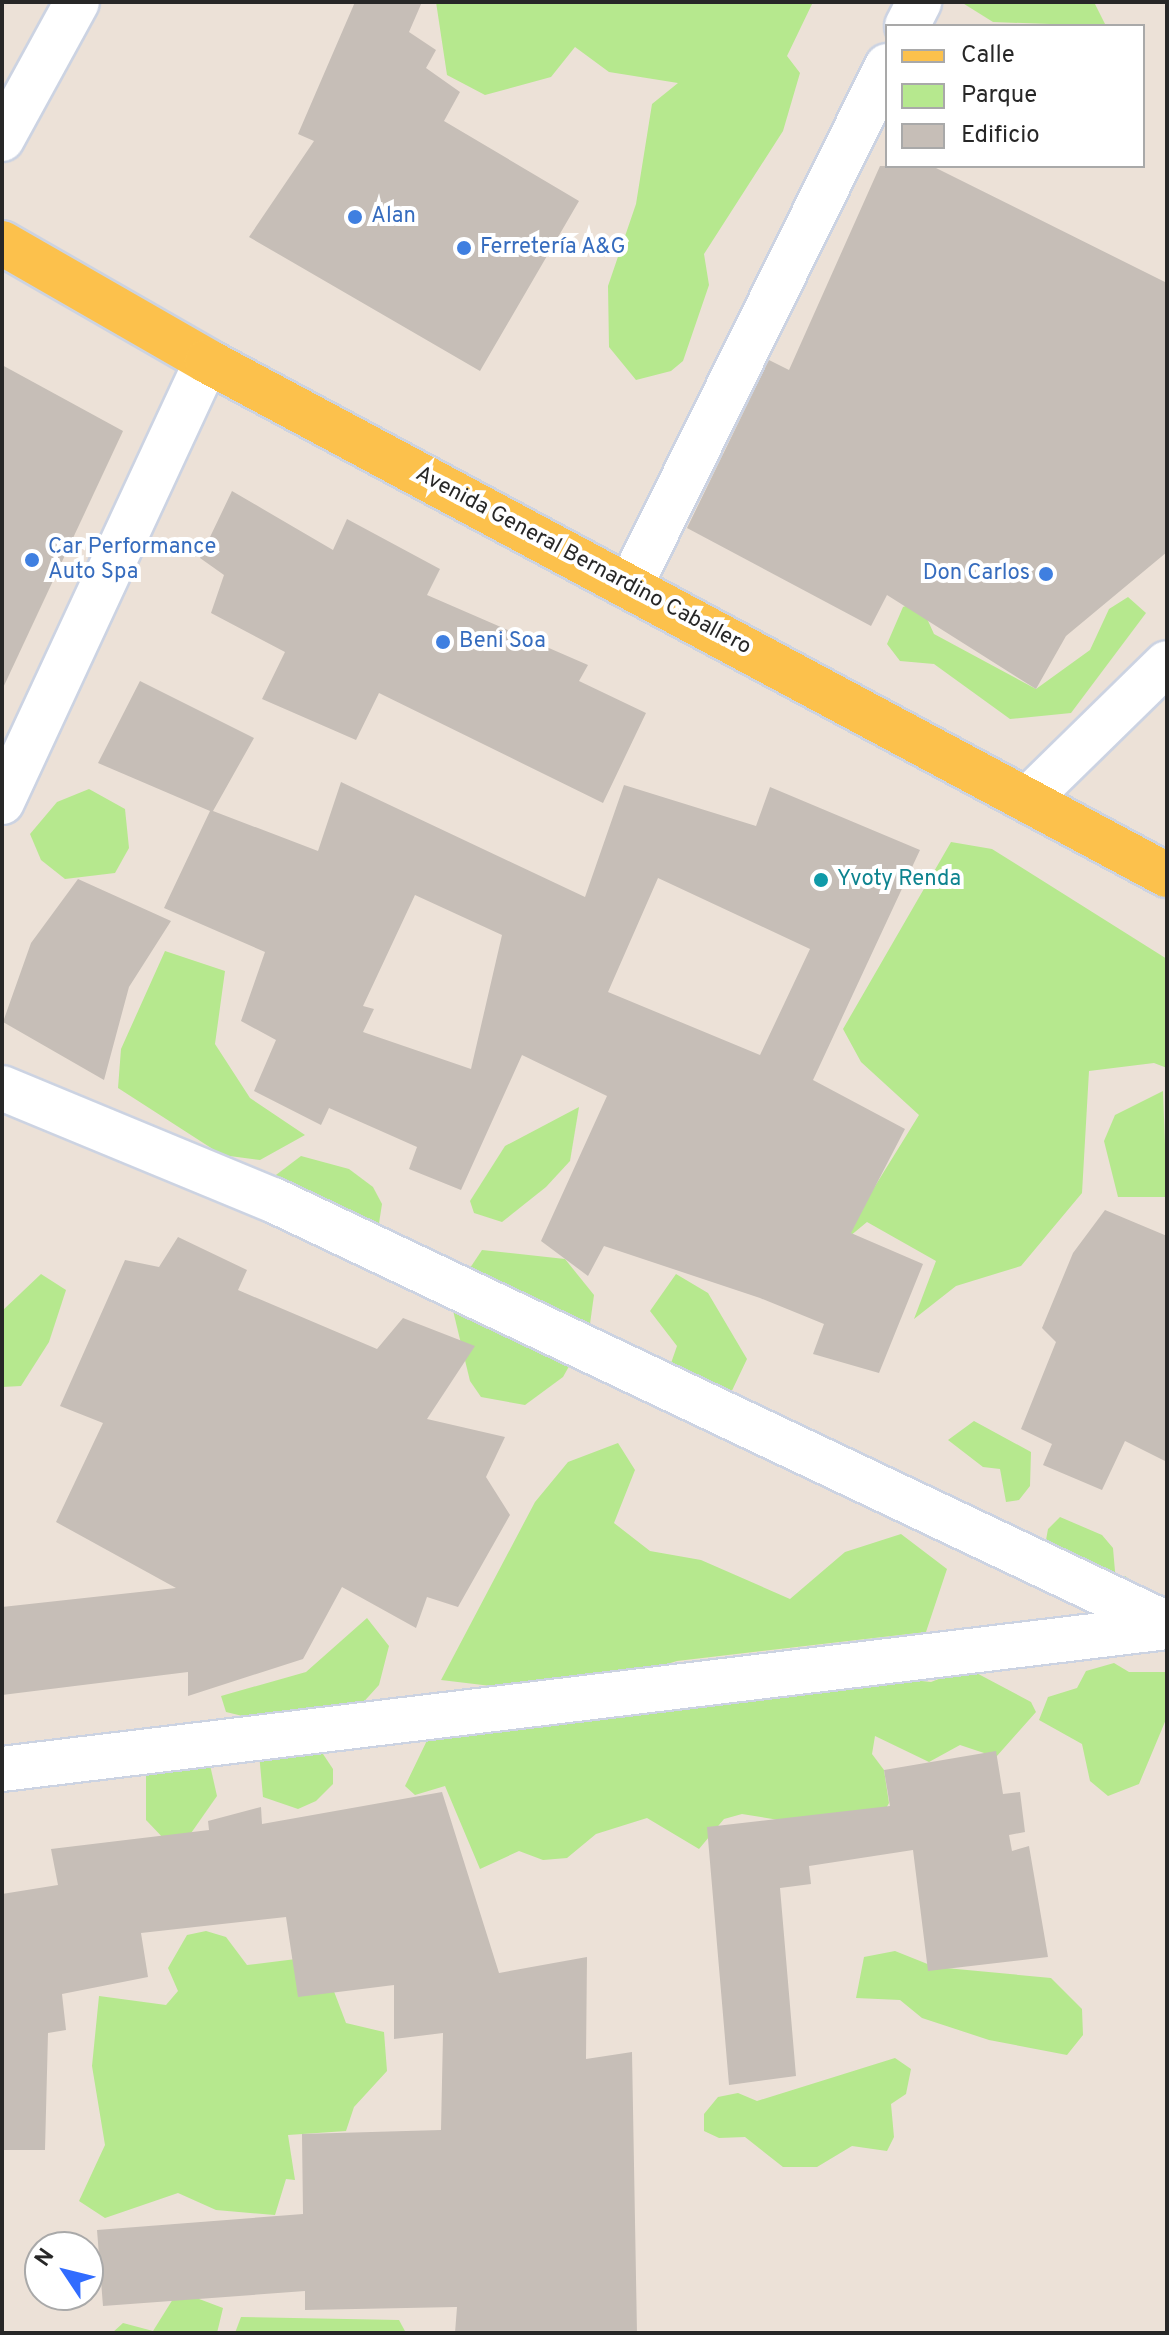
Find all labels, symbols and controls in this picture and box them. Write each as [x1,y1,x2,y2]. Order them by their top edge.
legend [885,24,1145,168]
text: Calle [961,41,1015,71]
text: Parque [961,81,1037,111]
text: Edificio [961,121,1040,151]
place label: Alan [371,204,416,230]
marker: Alan [346,208,364,226]
place label: Ferretería A&G [480,235,626,261]
marker: Ferretería A&G [455,239,473,257]
street label: Avenida General Bernardino Caballero [411,461,755,661]
place label: Car Performance Auto Spa [48,534,216,586]
marker: Car Performance Auto Spa [23,551,41,569]
place label: Don Carlos [923,561,1030,587]
marker: Don Carlos [1037,565,1055,583]
place label: Beni Soa [459,629,546,655]
marker: Beni Soa [434,633,452,651]
place label: Yvoty Renda [837,867,961,893]
marker: Yvoty Renda [812,871,830,889]
north arrow [24,2231,104,2311]
text: N [30,2244,61,2272]

